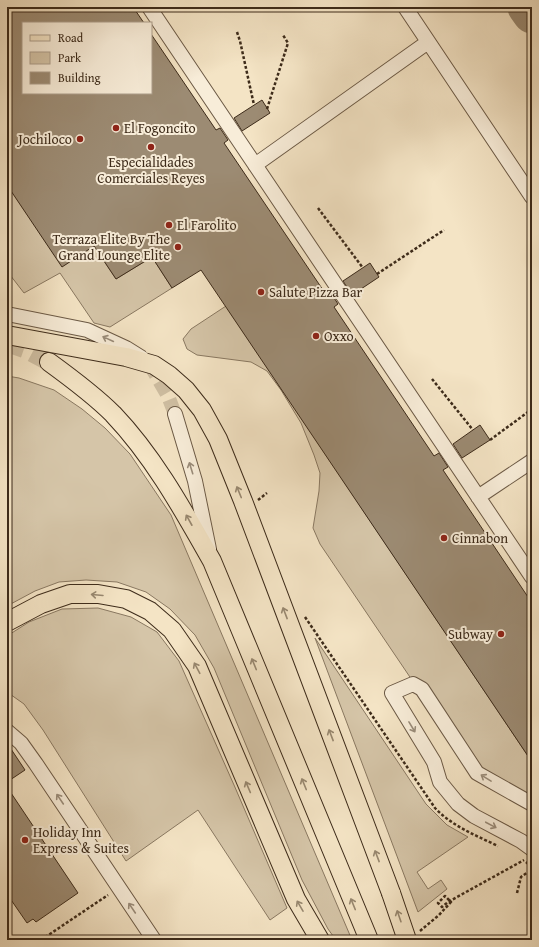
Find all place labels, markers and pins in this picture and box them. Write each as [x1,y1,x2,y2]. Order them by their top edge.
place label: El Fogoncito [124,118,196,138]
marker: El Fogoncito [111,123,121,133]
place label: Jochiloco [16,129,72,149]
marker: Jochiloco [75,134,85,144]
marker: Especialidades Comerciales Reyes [146,142,156,152]
place label: Especialidades Comerciales Reyes [97,152,205,188]
place label: El Farolito [177,215,237,235]
marker: El Farolito [164,220,174,230]
place label: Terraza Elite By The Grand Lounge Elite [52,229,170,265]
marker: Terraza Elite By The Grand Lounge Elite [173,242,183,252]
place label: Salute Pizza Bar [269,282,363,302]
marker: Salute Pizza Bar [256,287,266,297]
place label: Oxxo [324,326,354,346]
marker: Oxxo [311,331,321,341]
place label: Cinnabon [452,528,508,548]
marker: Cinnabon [439,533,449,543]
place label: Subway [448,624,493,644]
marker: Subway [496,629,506,639]
place label: Holiday Inn Express & Suites [33,822,129,858]
marker: Holiday Inn Express & Suites [20,835,30,845]

